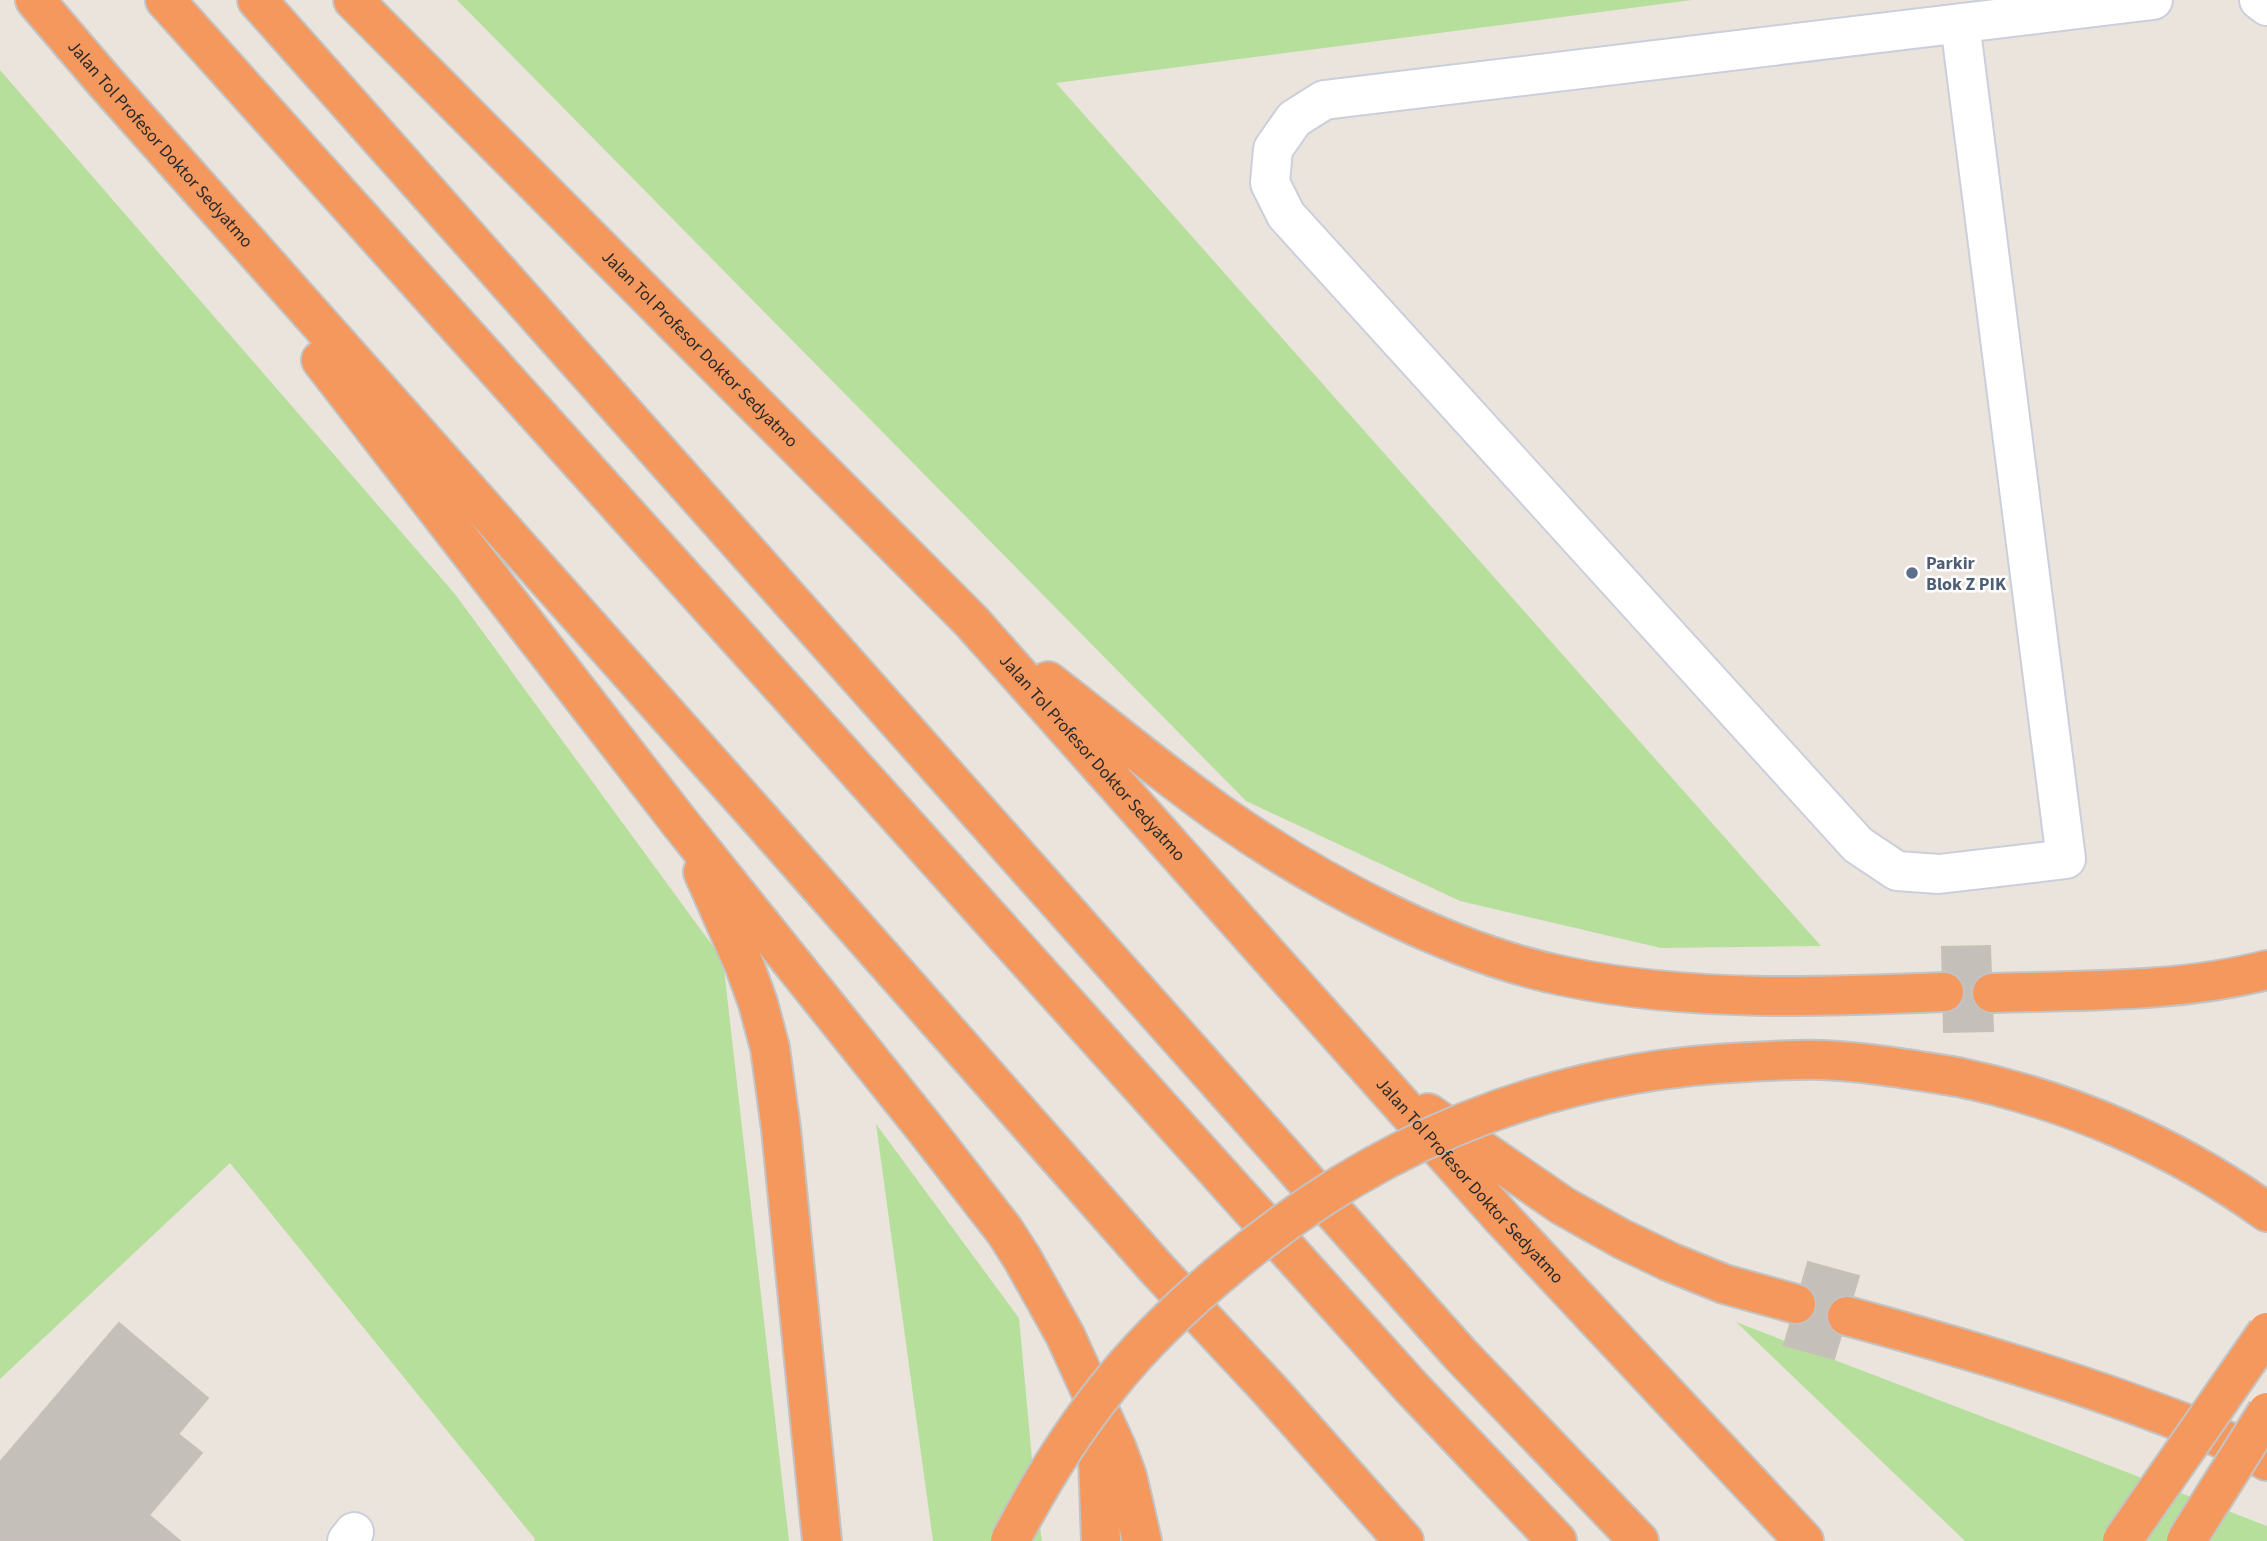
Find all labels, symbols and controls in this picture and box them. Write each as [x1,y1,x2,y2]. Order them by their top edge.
street label: Jalan Tol Profesor Doktor Sedyatmo [62,35,259,253]
street label: Jalan Tol Profesor Doktor Sedyatmo [596,244,804,453]
place label: Parkir Blok Z PIK [1926,551,2007,597]
marker: Parkir Blok Z PIK [1904,565,1920,581]
street label: Jalan Tol Profesor Doktor Sedyatmo [994,649,1191,867]
street label: Jalan Tol Profesor Doktor Sedyatmo [1370,1072,1570,1289]

